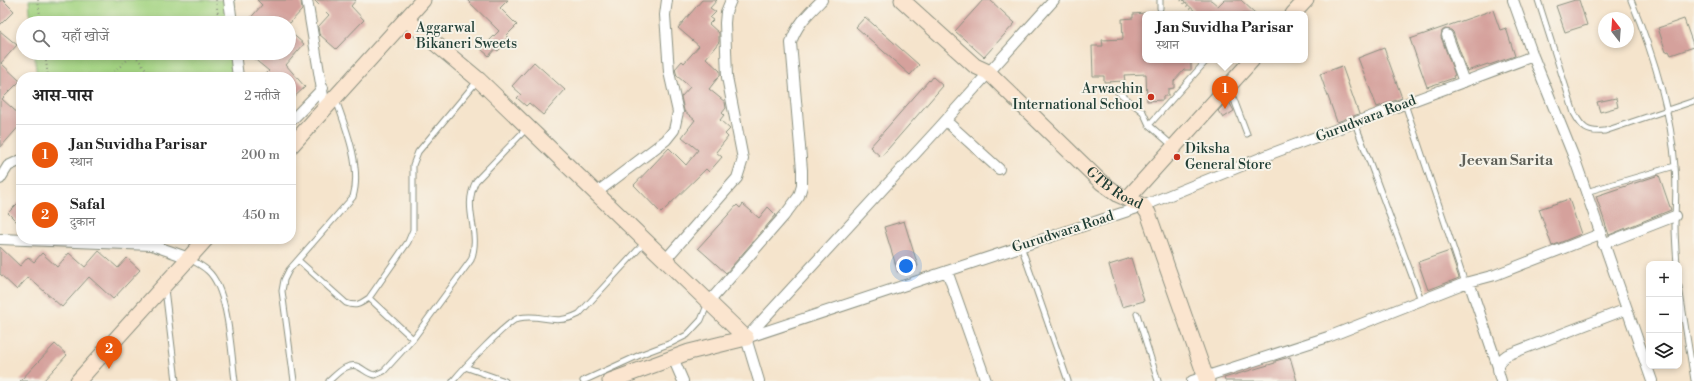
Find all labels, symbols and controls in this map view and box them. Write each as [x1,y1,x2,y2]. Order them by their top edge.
popup [1142,11,1308,63]
north arrow [1598,12,1634,48]
search box [16,16,296,60]
text: Jan Suvidha Parisar [1156,18,1294,37]
place label: Aggarwal Bikaneri Sweets [415,19,517,53]
icon: search [30,27,52,49]
text: यहाँ खोजें [62,27,109,46]
marker: Aggarwal Bikaneri Sweets [403,31,413,41]
text: स्थान [1156,37,1179,53]
pin: 1 [1212,76,1238,109]
place label: Arwachin International School [1013,80,1144,114]
text: आस-पास [32,85,93,107]
text: 2 नतीजे [244,88,280,104]
marker: Arwachin International School [1146,92,1156,102]
street label: Gurudwara Road [1313,92,1419,146]
text: Jan Suvidha Parisar [70,135,207,154]
place label: Diksha General Store [1185,140,1272,174]
text: 1 [42,147,48,163]
text: 200 m [241,147,280,163]
district label: Jeevan Sarita [1459,151,1554,170]
marker: Diksha General Store [1172,152,1182,162]
text: स्थान [70,154,93,170]
street label: GTB Road [1082,163,1145,214]
text: Safal [70,195,105,214]
text: 2 [41,207,49,223]
text: 450 m [242,207,280,223]
street label: Gurudwara Road [1010,207,1116,257]
text: दुकान [70,214,95,230]
your location [896,256,916,276]
map controls [1646,261,1682,369]
button: + [1646,261,1682,297]
button: − [1646,297,1682,333]
button: layers [1646,333,1682,369]
pin: 2 [96,336,122,369]

